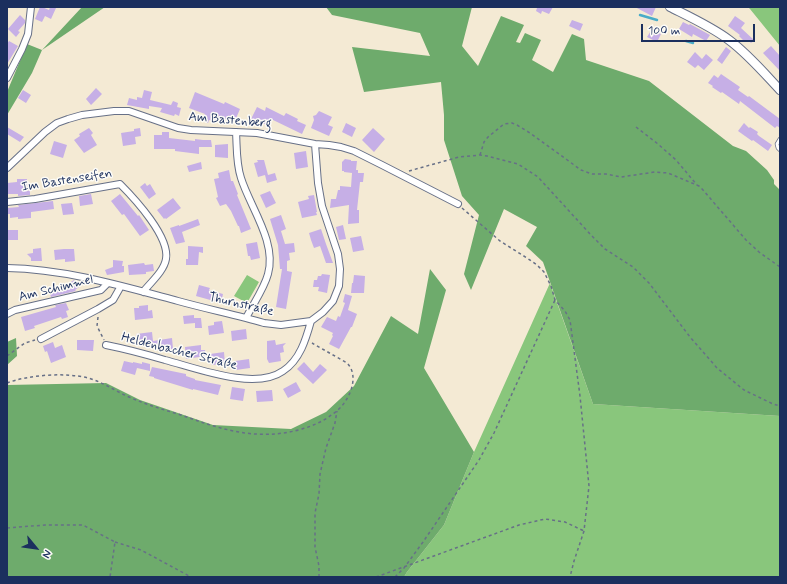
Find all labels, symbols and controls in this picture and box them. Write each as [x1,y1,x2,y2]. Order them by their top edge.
scale bar [643,16,757,42]
text: 100 m [648,23,680,39]
street label: Am Bastenberg [188,110,272,132]
street label: Im Bastenseifen [21,166,113,196]
street label: Am Schimmel [17,272,95,306]
street label: Thurnstraße [207,290,275,320]
street label: Heldenbacher Straße [119,330,239,374]
north arrow [16,528,56,568]
text: N [39,547,54,560]

